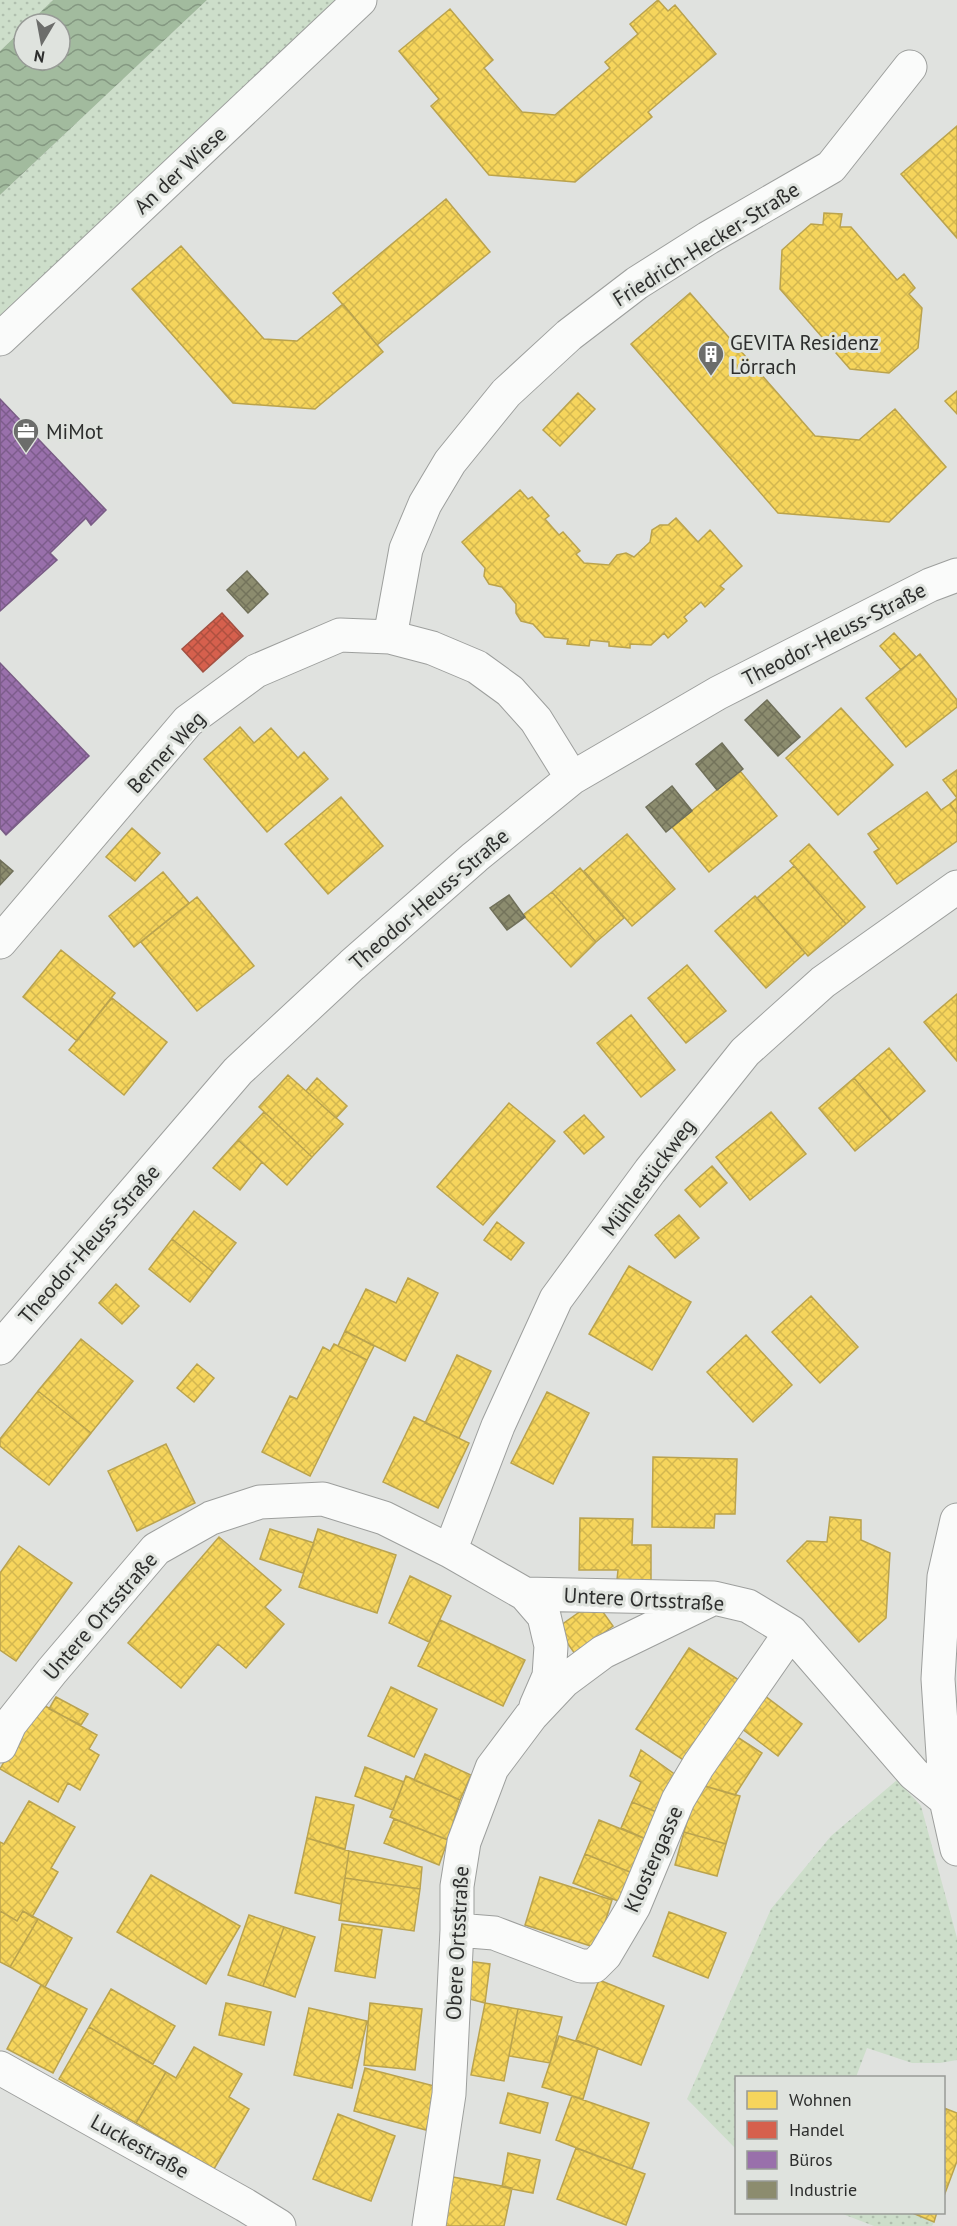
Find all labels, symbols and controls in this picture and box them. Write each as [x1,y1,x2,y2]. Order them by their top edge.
north arrow [12,12,72,72]
text: N [32,46,46,68]
street label: An der Wiese [128,120,232,220]
street label: Friedrich-Hecker-Straße [608,176,804,312]
place label: GEVITA Residenz Lörrach [730,329,879,380]
building icon: GEVITA Residenz Lörrach [696,339,726,377]
office icon: MiMot [11,416,41,454]
place label: MiMot [46,418,103,445]
street label: Theodor-Heuss-Straße [738,576,930,692]
street label: Berner Weg [121,705,211,799]
street label: Theodor-Heuss-Straße [344,822,514,976]
street label: Mühlestückweg [595,1113,701,1241]
street label: Theodor-Heuss-Straße [12,1159,166,1329]
street label: Untere Ortsstraße [37,1546,163,1686]
street label: Untere Ortsstraße [563,1581,725,1617]
street label: Klostergasse [618,1802,688,1916]
street label: Obere Ortsstraße [439,1865,475,2021]
legend [735,2076,945,2214]
text: Wohnen [789,2088,851,2111]
street label: Luckestraße [86,2108,194,2184]
text: Handel [789,2118,845,2141]
text: Büros [789,2148,833,2171]
text: Industrie [789,2178,857,2201]

